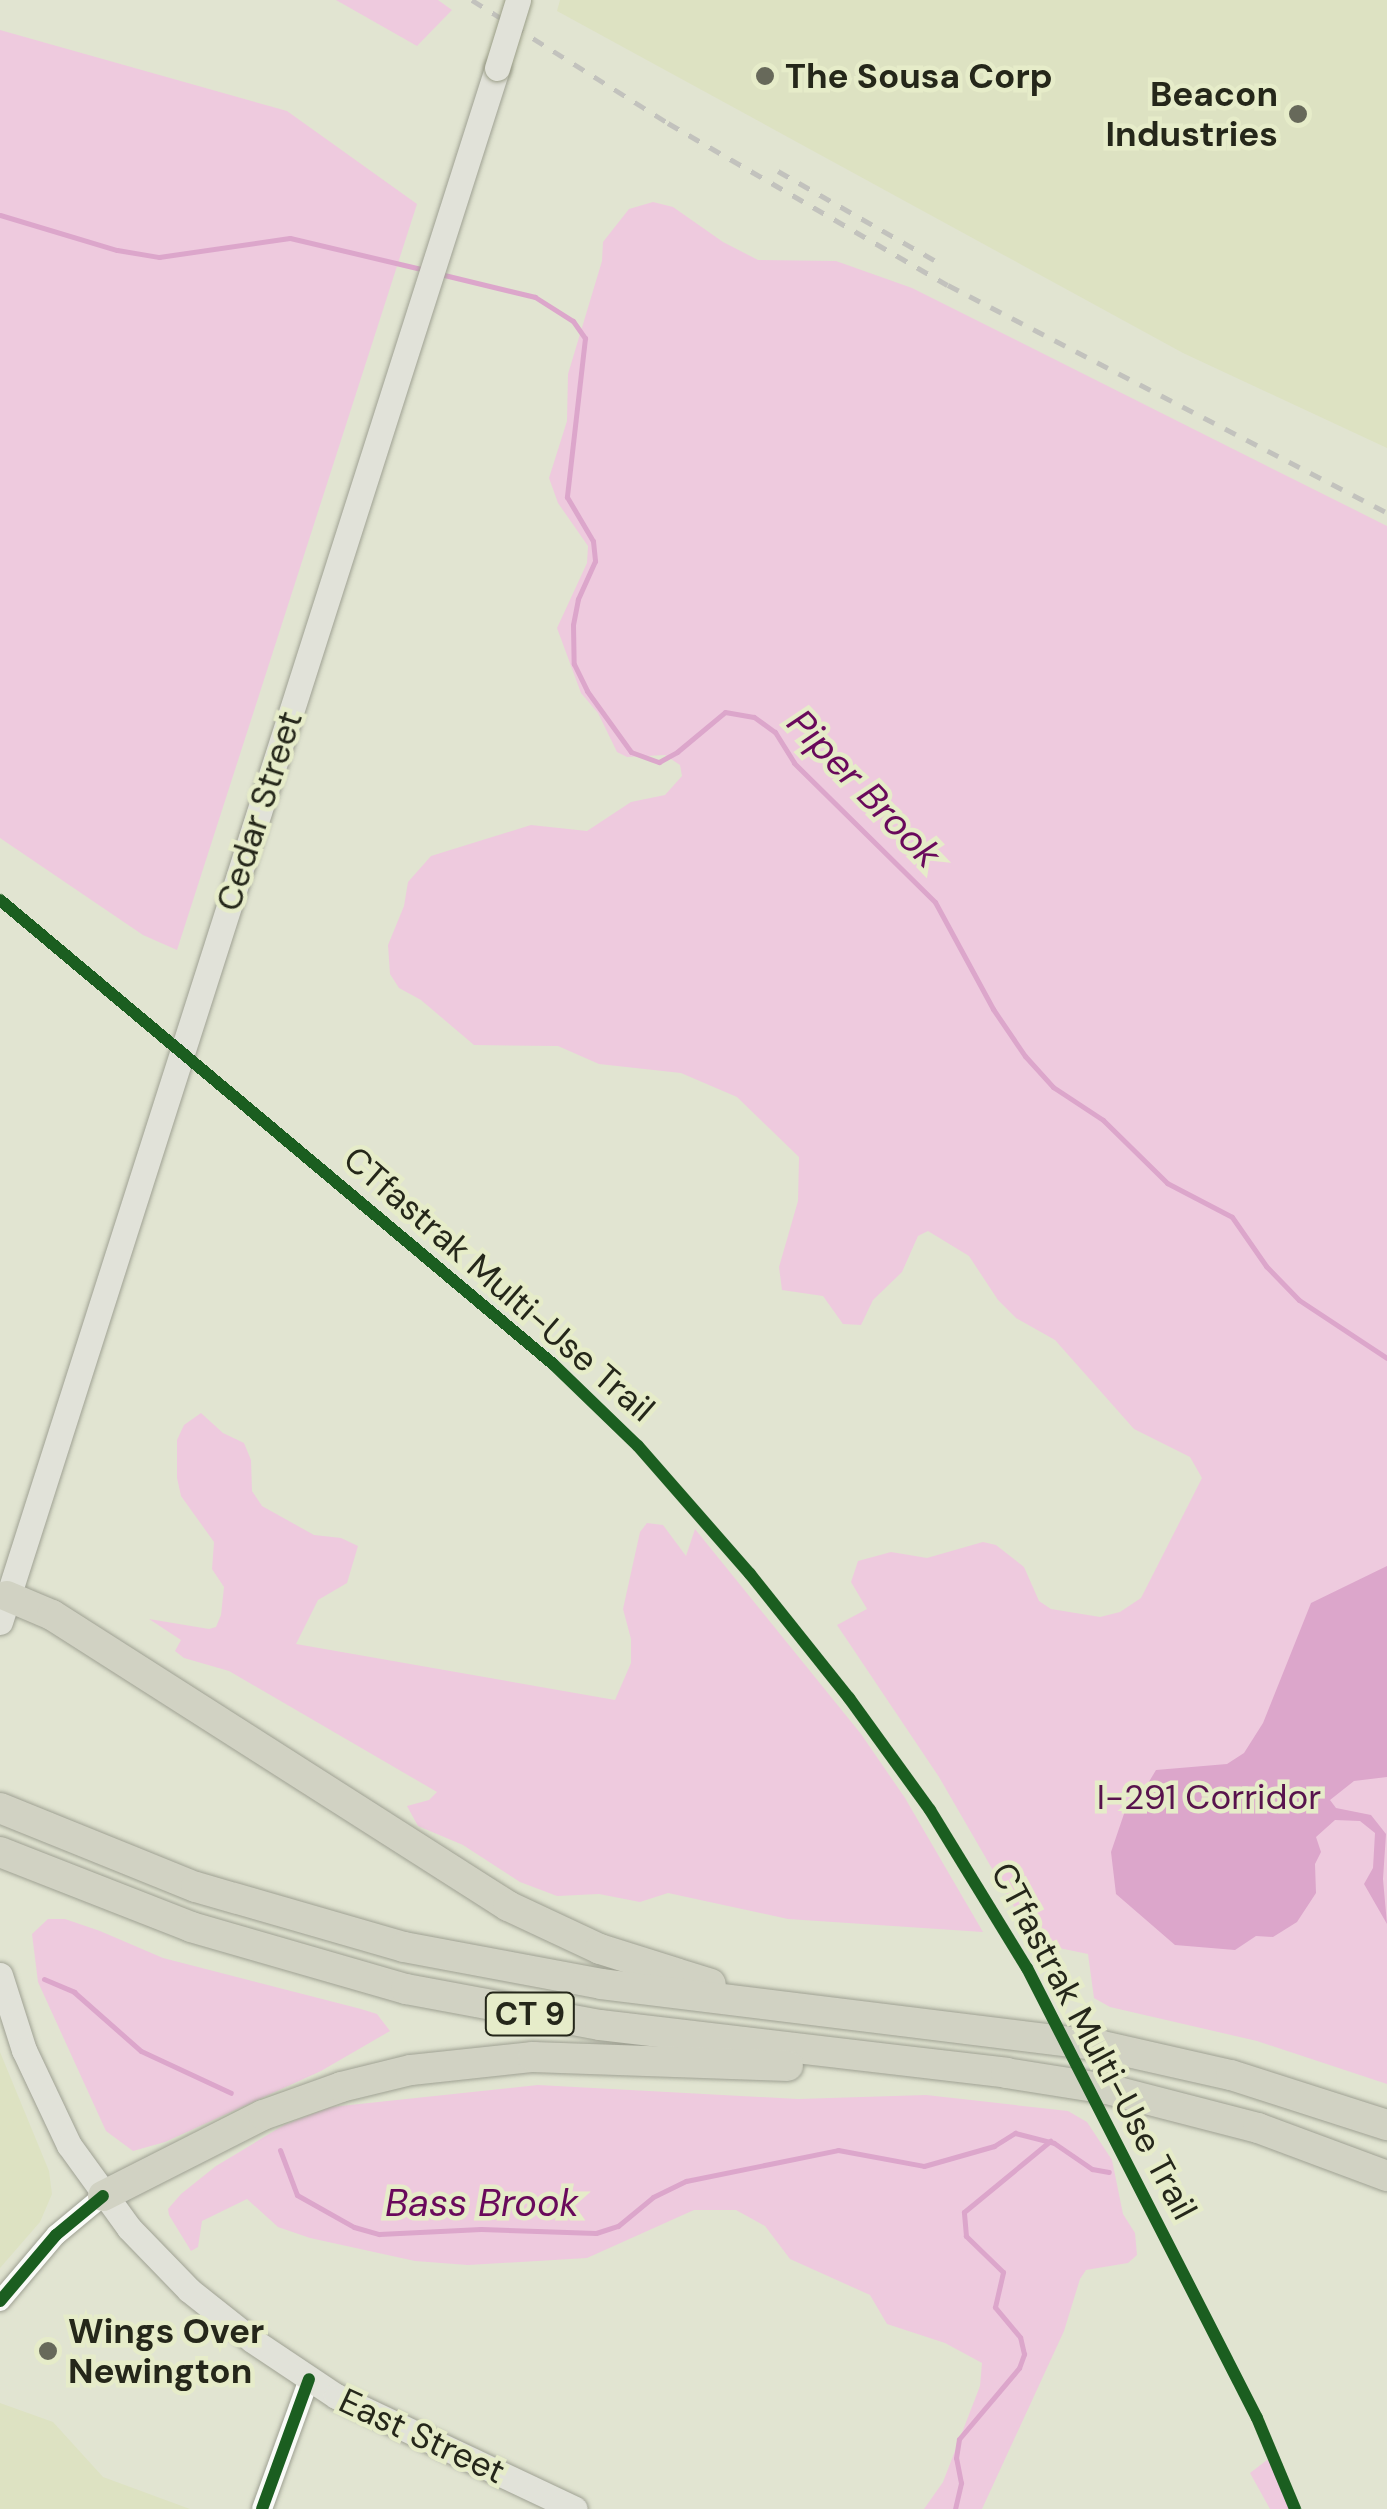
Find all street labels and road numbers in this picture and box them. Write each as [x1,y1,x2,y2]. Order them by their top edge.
street label: Cedar Street [207,706,311,916]
street label: CTfastrak Multi-Use Trail [335,1138,663,1430]
street label: CTfastrak Multi-Use Trail [982,1856,1206,2226]
road number: CT 9 [482,1987,578,2041]
street label: East Street [333,2379,511,2493]

